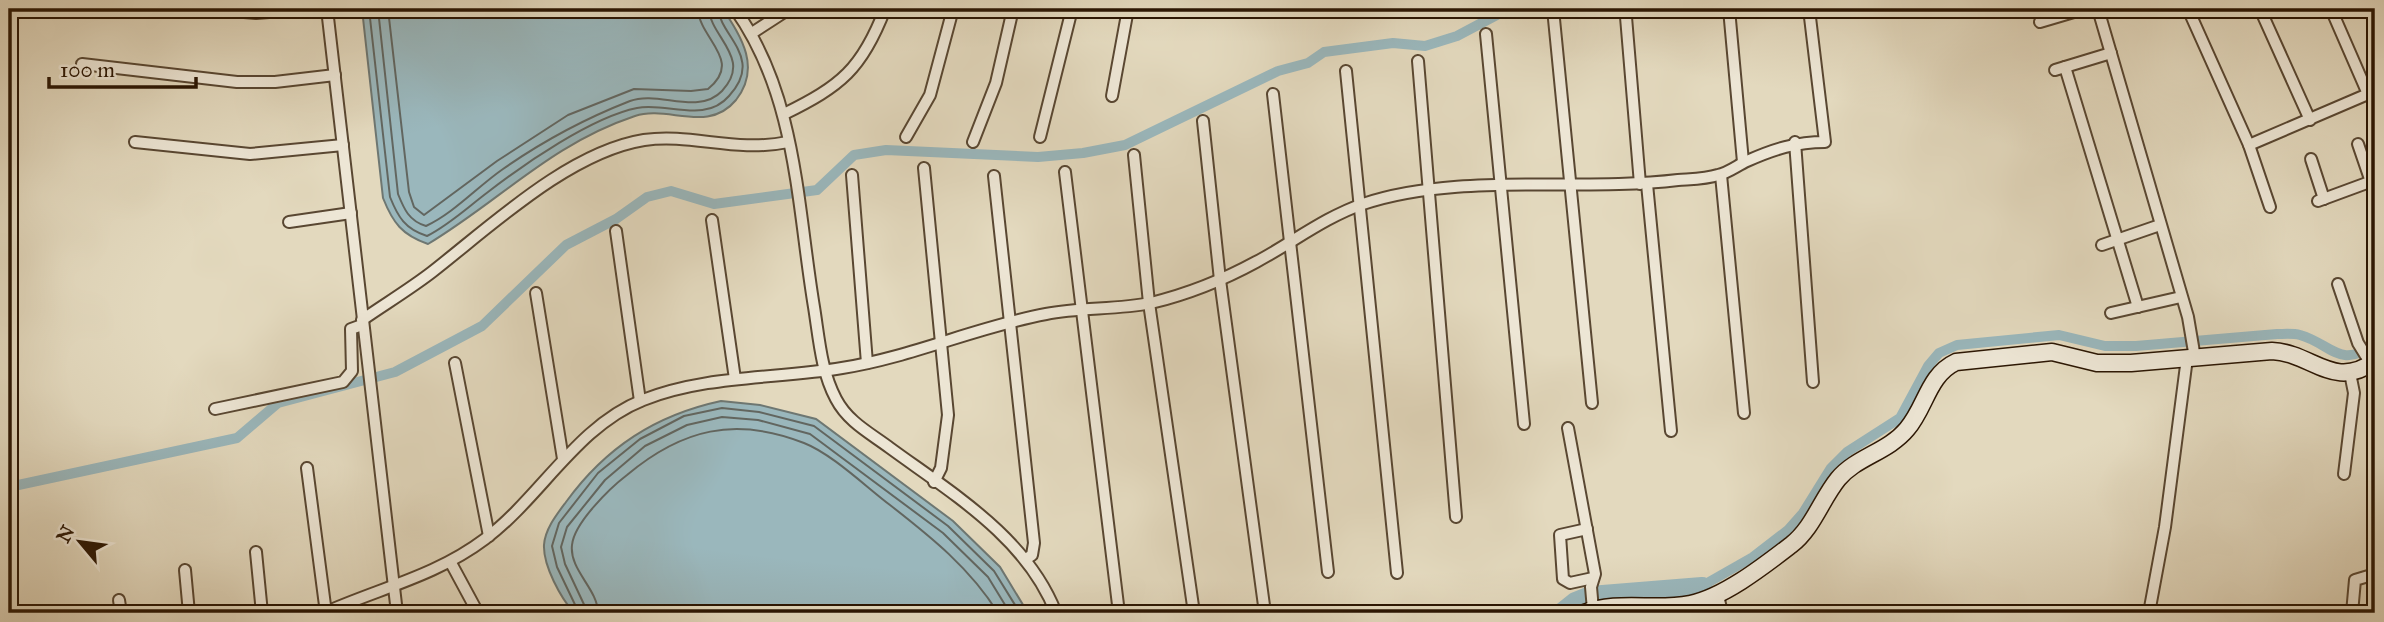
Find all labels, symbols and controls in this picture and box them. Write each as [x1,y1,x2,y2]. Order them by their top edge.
scale bar [49,46,196,90]
text: 100 m [60,57,115,83]
north arrow [46,506,116,576]
text: N [52,521,80,547]

